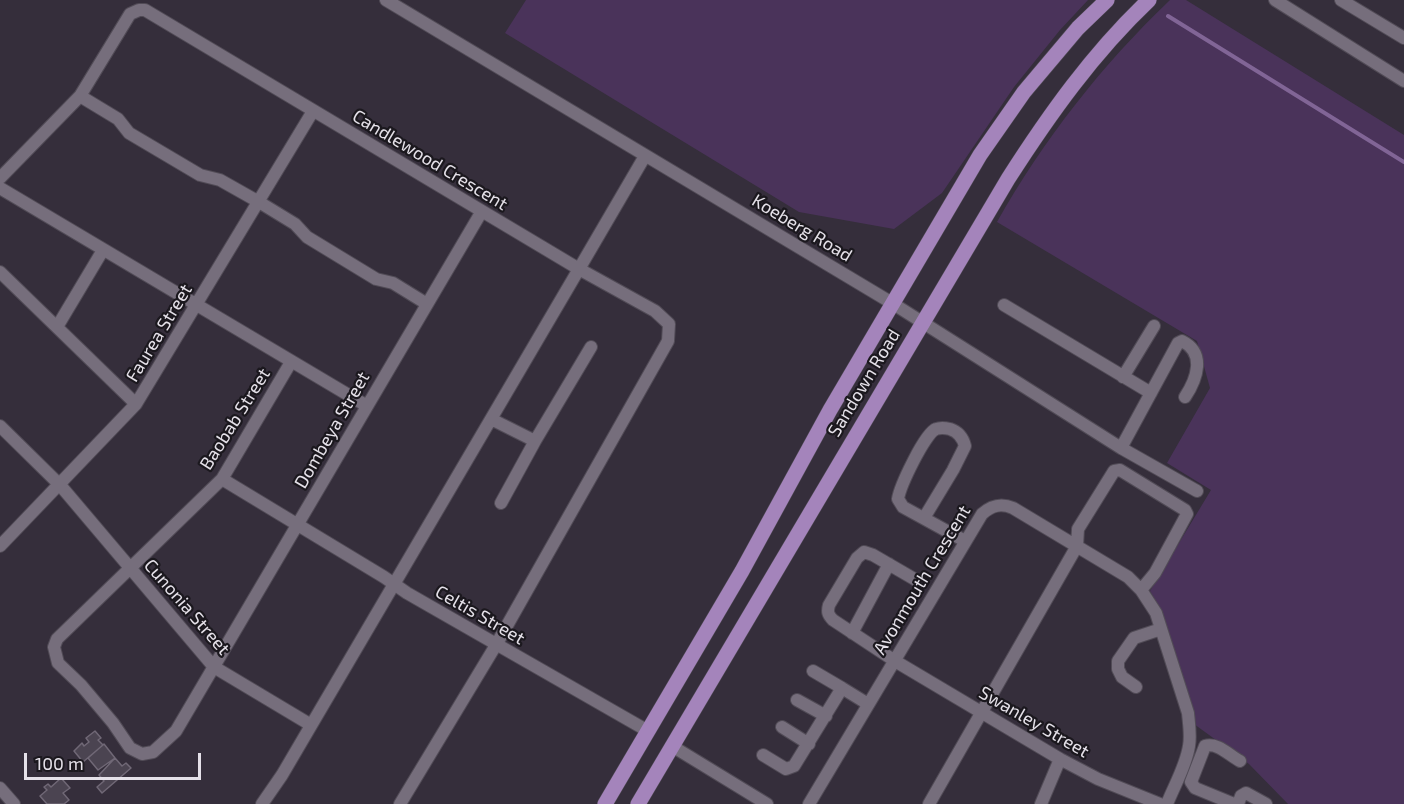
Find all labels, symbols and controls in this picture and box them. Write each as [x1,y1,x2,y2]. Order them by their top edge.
street label: Candlewood Crescent [349,105,511,215]
street label: Koeberg Road [748,190,856,266]
street label: Faurea Street [121,280,197,386]
street label: Sandown Road [823,325,905,441]
street label: Baobab Street [195,364,275,474]
street label: Dombeya Street [290,368,374,492]
street label: Avonmouth Crescent [869,501,975,659]
street label: Cunonia Street [139,555,235,659]
street label: Celtis Street [431,581,529,649]
street label: Swanley Street [975,682,1093,762]
scale bar [27,741,204,779]
text: 100 m [35,752,84,774]

